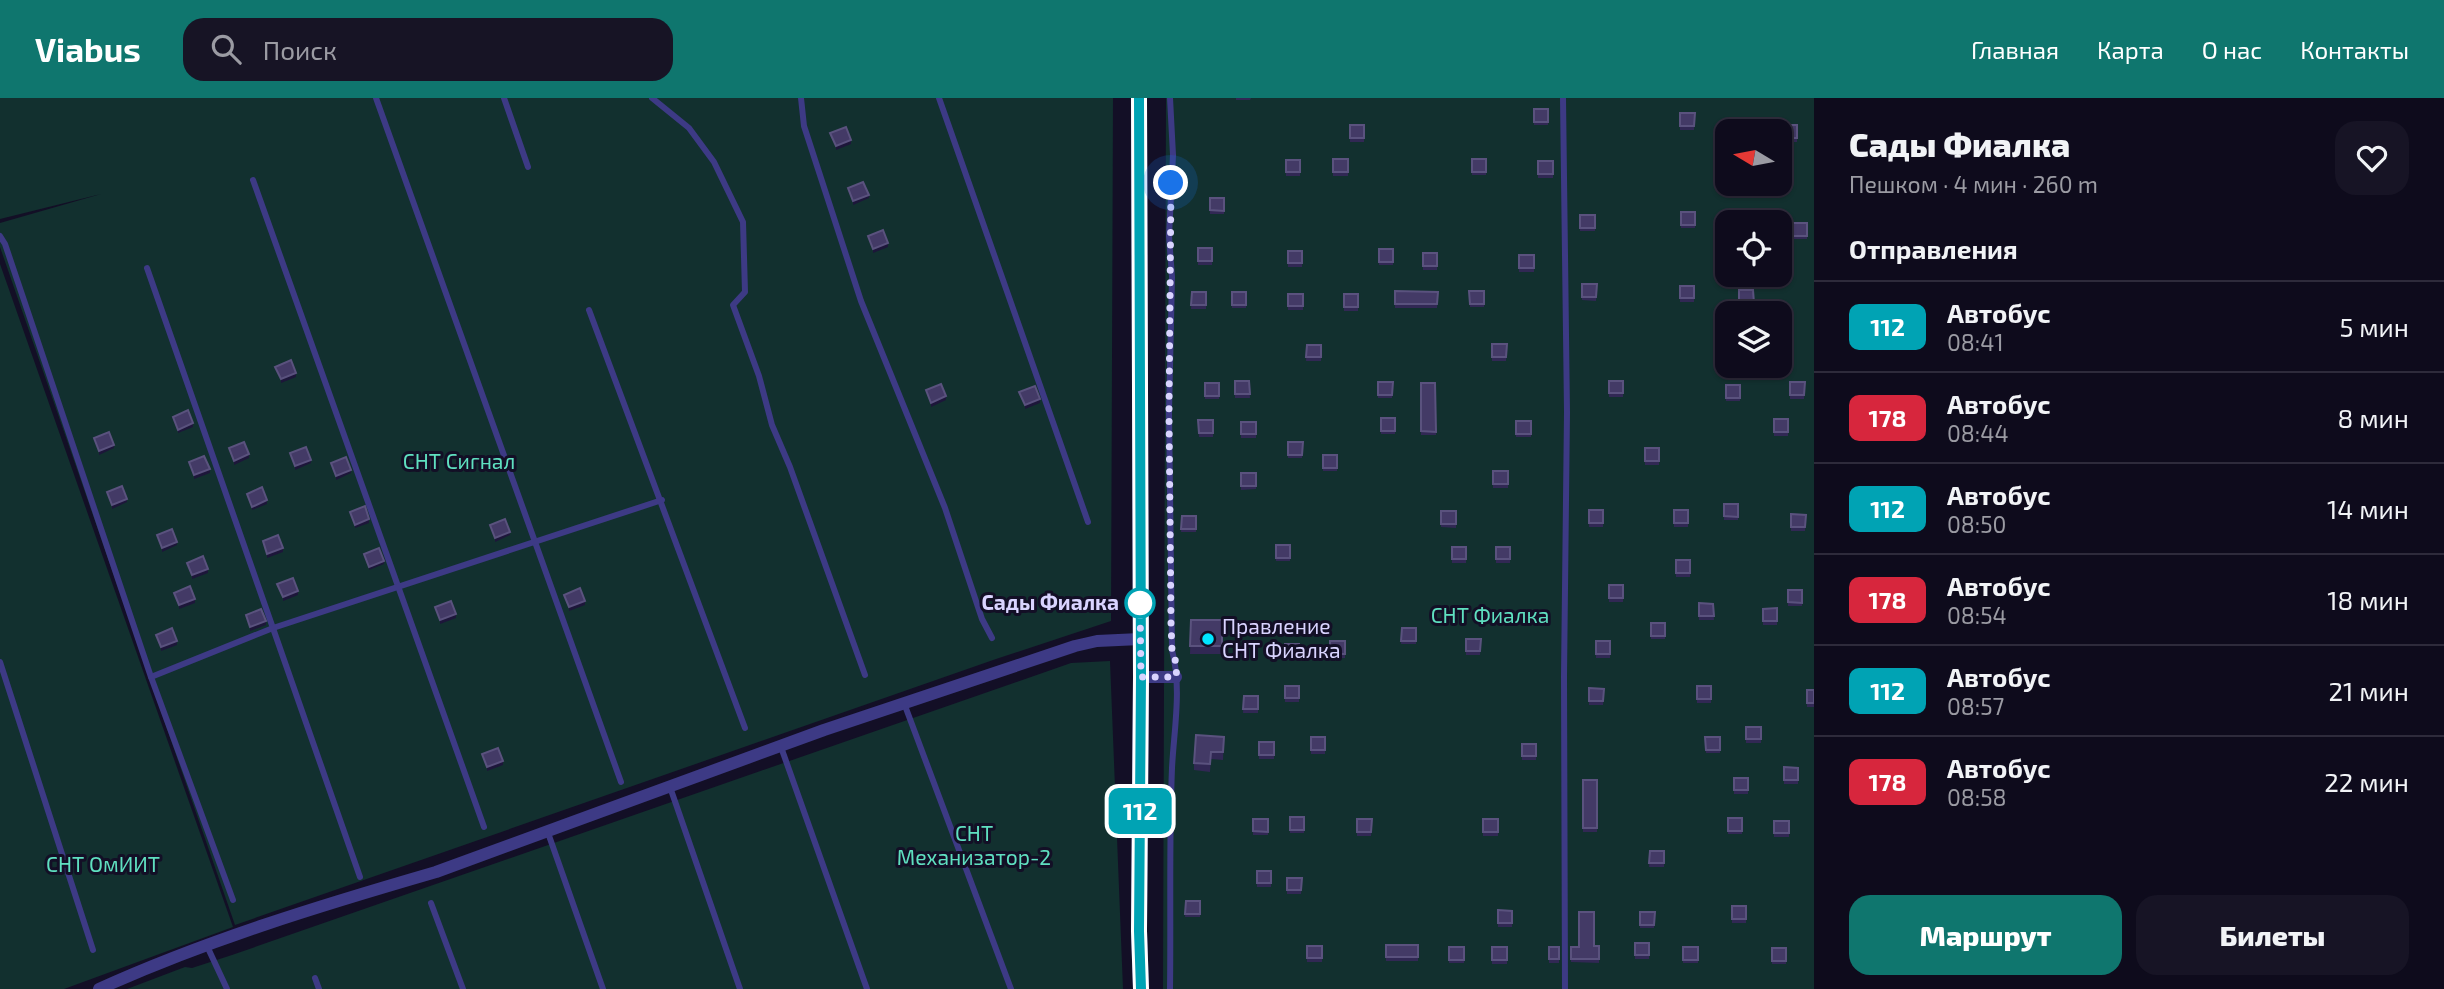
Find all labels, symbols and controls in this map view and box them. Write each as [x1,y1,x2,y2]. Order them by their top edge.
search box [183,18,673,81]
text: Viabus [35,29,141,69]
icon: search [207,30,245,68]
text: Поиск [263,34,337,65]
text: Главная [1971,35,2059,64]
text: Карта [2097,35,2164,64]
text: О нас [2202,35,2262,64]
text: Контакты [2300,35,2409,64]
north arrow [1715,119,1792,196]
map controls [1715,119,1792,378]
button: heart [2335,121,2409,195]
text: Сады Фиалка [1849,124,2070,164]
your location [1153,165,1188,200]
text: Пешком · 4 мин · 260 m [1849,170,2098,198]
button: locate [1715,210,1792,287]
text: Отправления [1849,233,2018,264]
text: Автобус [1947,297,2050,328]
button: layers [1715,301,1792,378]
text: 5 мин [2339,311,2409,342]
text: 112 [1870,312,1905,341]
text: 08:41 [1947,328,2004,356]
text: Автобус [1947,388,2050,419]
text: 8 мин [2338,402,2409,433]
text: 178 [1869,403,1907,432]
text: 08:44 [1947,419,2009,447]
park label: СНТ Сигнал [403,448,515,473]
text: Автобус [1947,479,2050,510]
text: 14 мин [2327,493,2409,524]
text: 112 [1870,494,1905,523]
text: 08:50 [1947,510,2006,538]
text: Автобус [1947,570,2050,601]
text: 18 мин [2327,584,2409,615]
text: 178 [1869,585,1907,614]
marker: Сады Фиалка [1125,588,1155,618]
place label: Сады Фиалка [981,589,1119,614]
text: 08:54 [1947,601,2007,629]
park label: СНТ Фиалка [1431,602,1549,627]
place label: Правление СНТ Фиалка [1222,613,1341,662]
marker: Правление СНТ Фиалка [1200,631,1216,647]
text: Автобус [1947,661,2050,692]
text: 21 мин [2328,675,2409,706]
text: 112 [1870,676,1905,705]
text: 08:57 [1947,692,2004,720]
text: Автобус [1947,752,2050,783]
text: 22 мин [2324,766,2409,797]
text: 178 [1869,767,1907,796]
text: 08:58 [1947,783,2007,811]
line badge: 112 [1100,788,1180,834]
text: 112 [1123,796,1157,825]
park label: СНТ Механизатор-2 [897,820,1051,869]
park label: СНТ ОмИИТ [46,851,160,876]
button: Маршрут [1849,895,2122,975]
button: Билеты [2136,895,2409,975]

